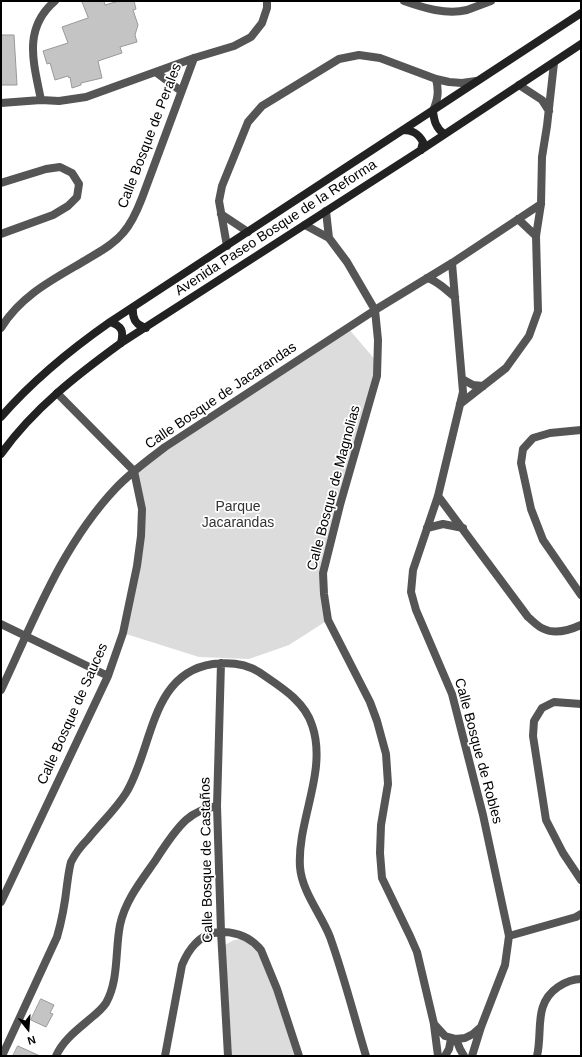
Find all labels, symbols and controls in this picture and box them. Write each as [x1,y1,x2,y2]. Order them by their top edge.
street label: Calle Bosque de Perales [115,61,185,211]
street label: Avenida Paseo Bosque de la Reforma [172,156,380,300]
street label: Calle Bosque de Jacarandas [142,339,300,453]
street label: Calle Bosque de Magnolias [304,404,364,572]
park label: Parque Jacarandas [202,499,274,532]
street label: Calle Bosque de Sauces [34,641,112,787]
street label: Calle Bosque de Robles [450,676,506,826]
street label: Calle Bosque de Castaños [197,777,217,943]
north arrow [8,1009,48,1049]
text: N [26,1034,37,1047]

